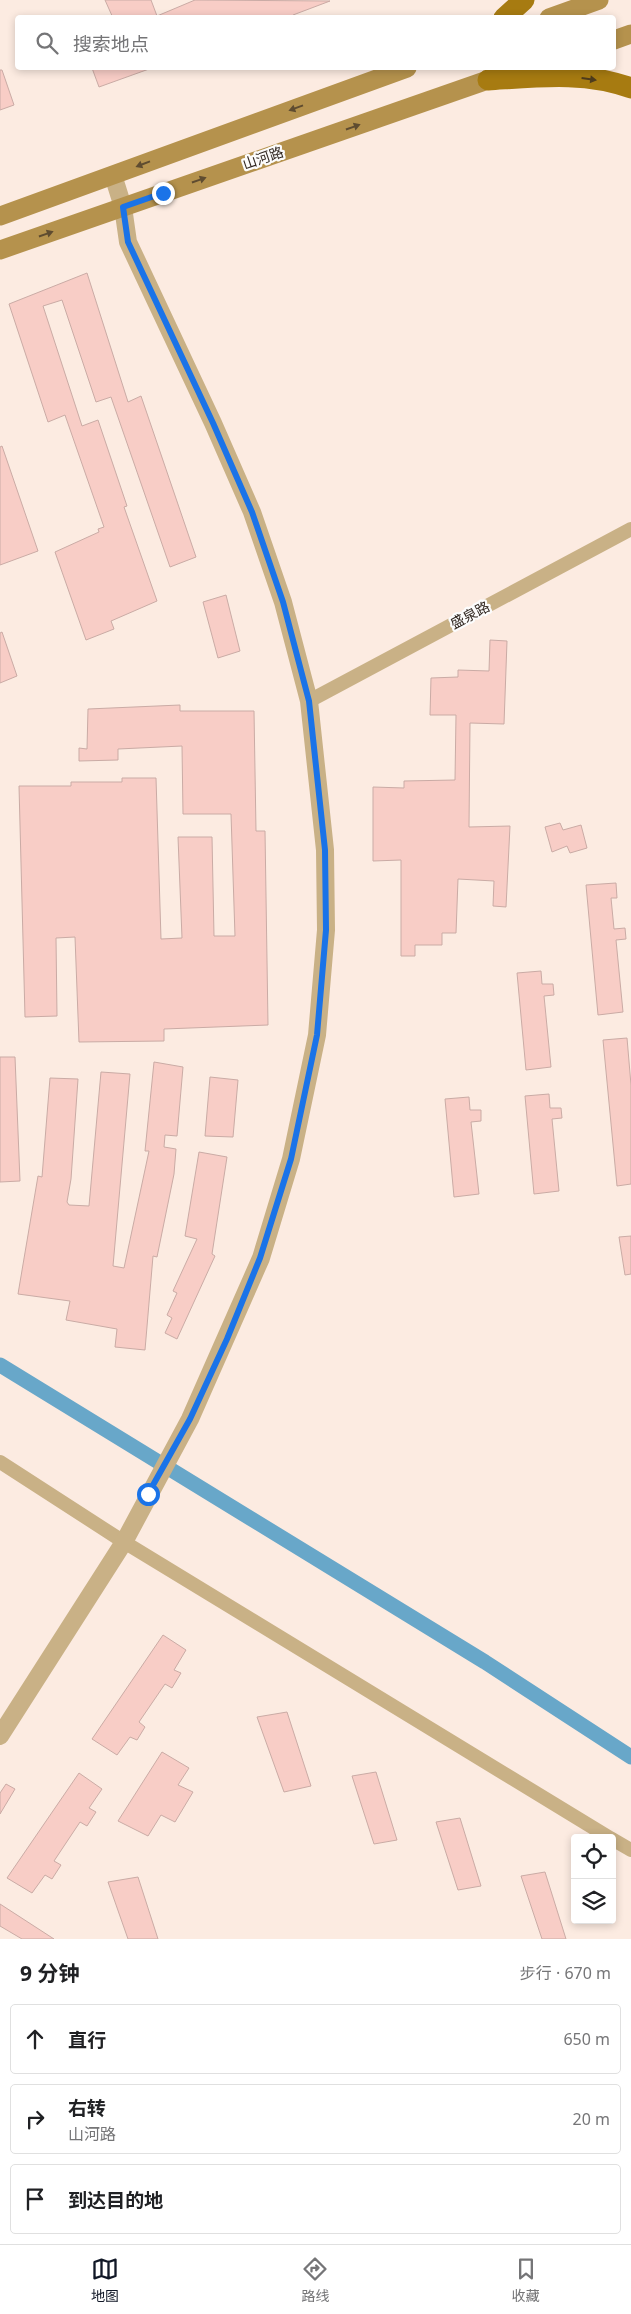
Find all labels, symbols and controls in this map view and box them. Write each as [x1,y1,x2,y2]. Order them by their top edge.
search box [15,15,616,70]
icon: search [33,29,61,57]
text: 搜索地点 [73,31,149,57]
one-way arrow [581,75,597,83]
one-way arrow [288,104,303,112]
one-way arrow [346,123,361,131]
street label: 山河路 [240,142,286,173]
one-way arrow [135,160,150,168]
one-way arrow [192,176,207,183]
route end [152,182,175,205]
one-way arrow [39,230,54,238]
street label: 盛泉路 [447,596,493,633]
route start [137,1483,160,1506]
map controls [571,1834,616,1924]
button: locate [571,1834,616,1879]
button: layers [571,1879,616,1924]
text: 9 分钟 [20,1959,79,1987]
text: 步行 · 670 m [520,1962,611,1984]
icon: ahead [21,2025,49,2053]
text: 直行 [68,2027,106,2053]
text: 650 m [563,2028,610,2050]
text: 右转 [68,2095,106,2121]
icon: right [21,2105,49,2133]
text: 20 m [573,2108,610,2130]
text: 山河路 [68,2123,116,2145]
icon: arrive [21,2185,49,2213]
text: 到达目的地 [68,2187,163,2213]
tab: 地图 [91,2255,119,2305]
tab: 路线 [301,2255,329,2305]
tab: 收藏 [512,2255,540,2305]

